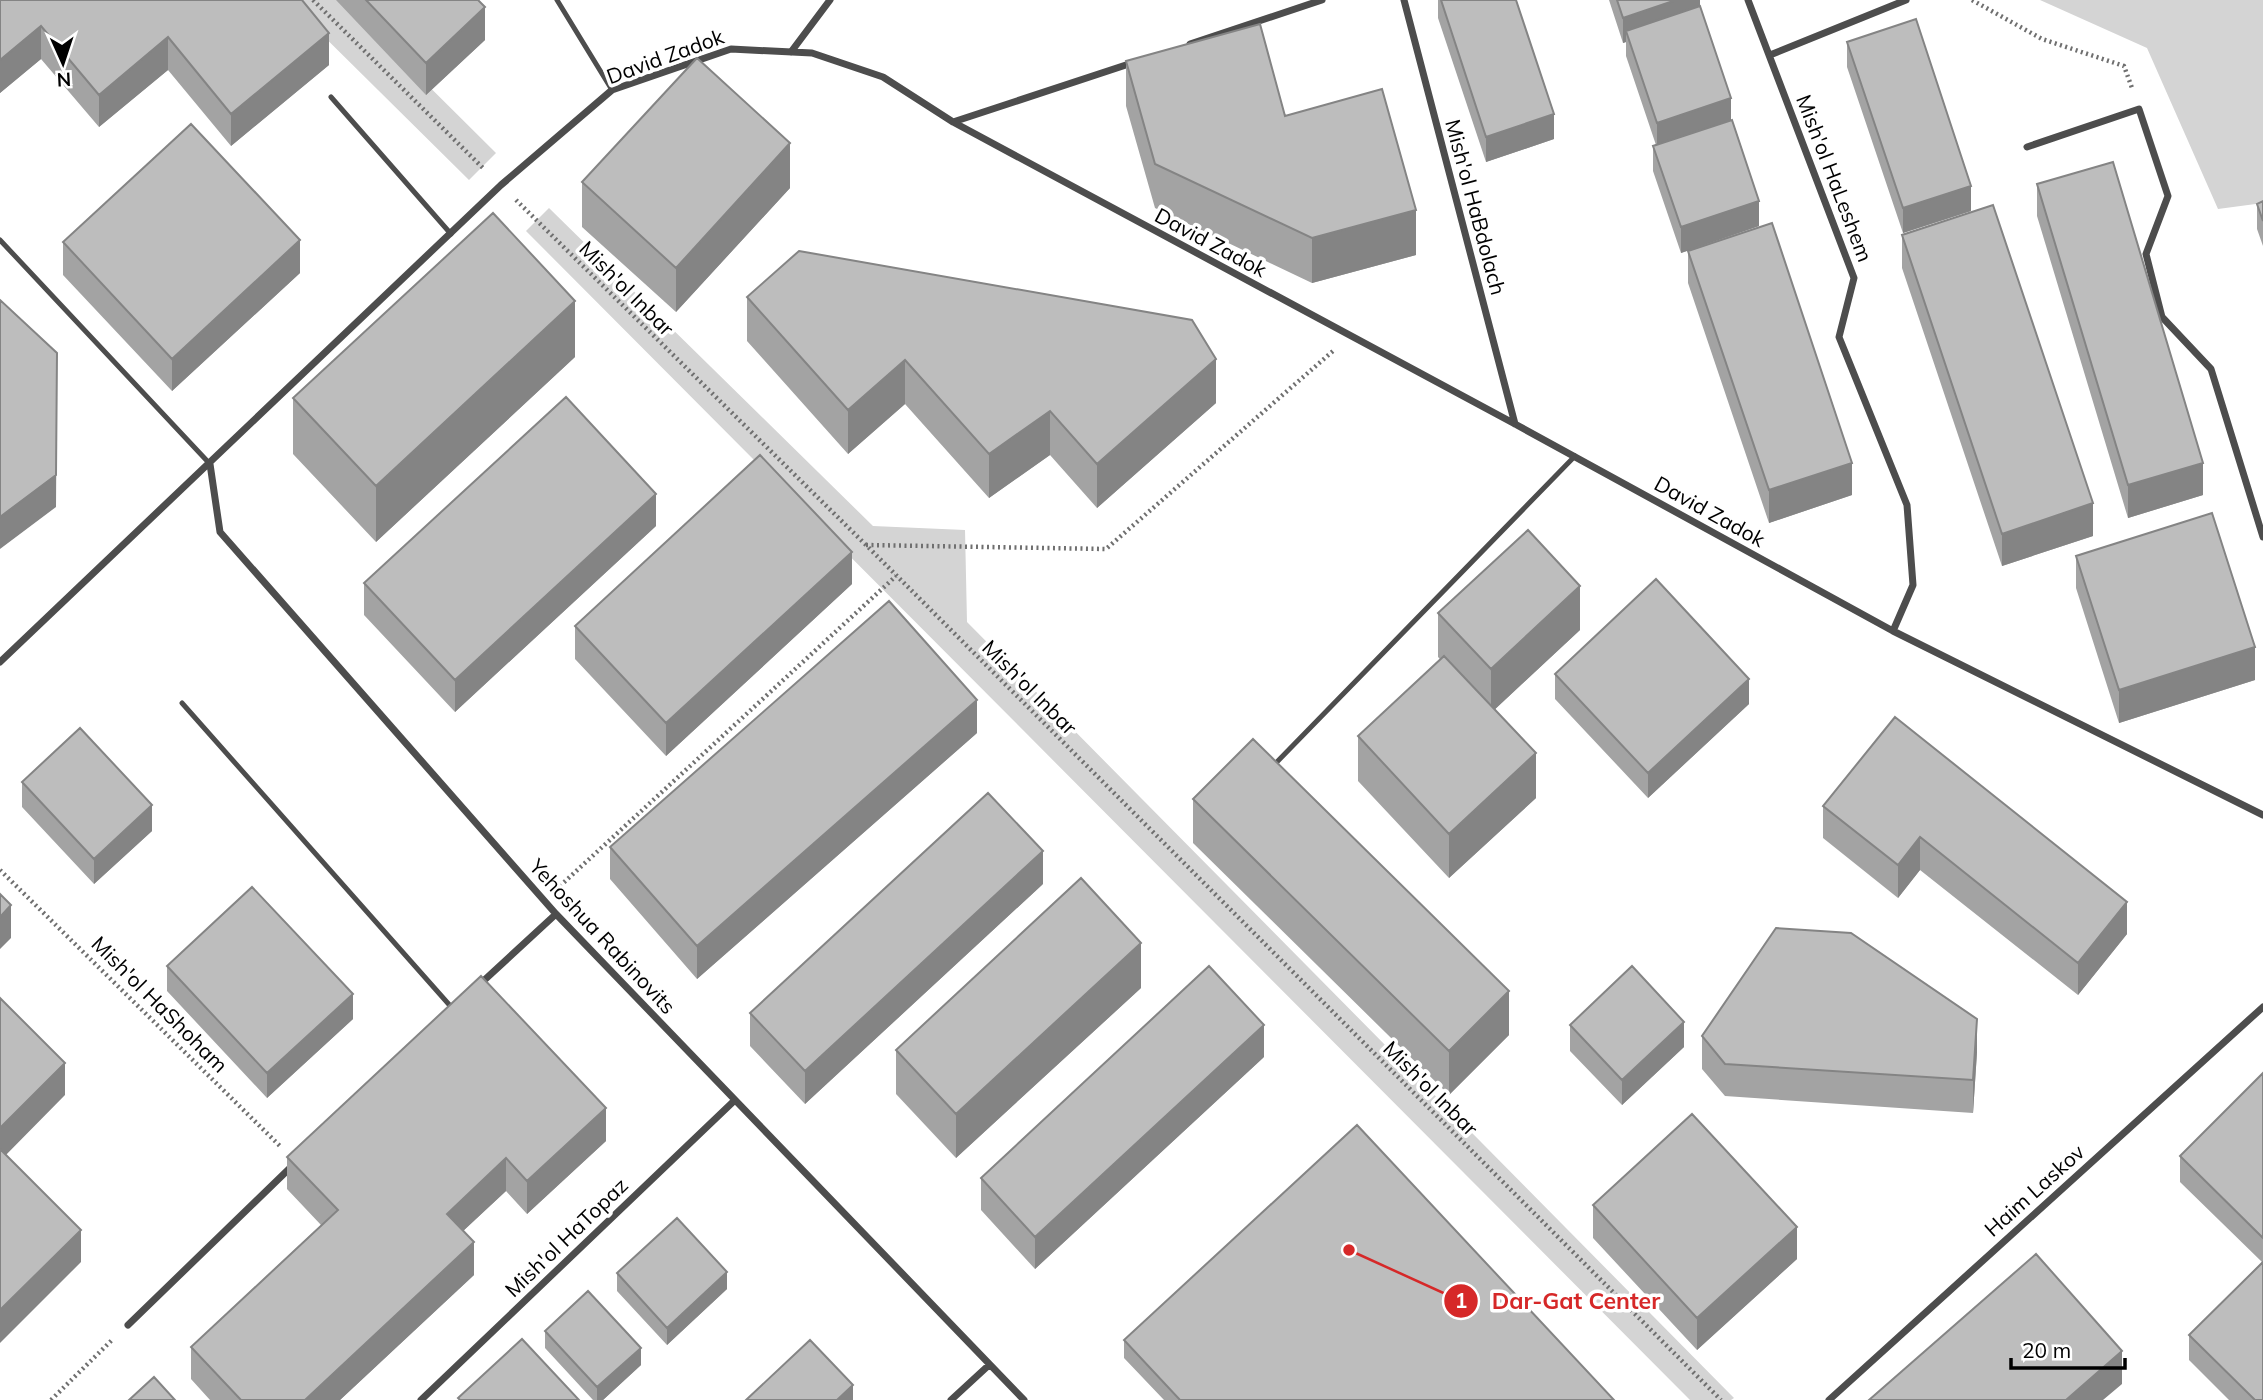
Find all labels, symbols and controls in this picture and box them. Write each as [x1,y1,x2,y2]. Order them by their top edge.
street label: David Zadok [603,23,727,89]
north arrow [28,28,98,98]
text: N [56,68,72,92]
street label: Mish'ol HaLeshem [1791,91,1879,265]
street label: Mish'ol HaBdolach [1440,116,1512,298]
street label: David Zadok [1151,202,1271,282]
street label: Mish'ol Inbar [574,235,680,341]
street label: David Zadok [1650,470,1770,552]
street label: Mish'ol Inbar [977,634,1083,740]
street label: Yehoshua Rabinovits [524,852,682,1019]
street label: Mish'ol HaShoham [86,930,234,1078]
street label: Mish'ol Inbar [1378,1035,1484,1141]
street label: Haim Laskov [1979,1138,2089,1242]
street label: Mish'ol HaTopaz [499,1172,633,1302]
callout: Dar-Gat Center [1443,1279,1674,1323]
text: Dar-Gat Center [1492,1286,1660,1315]
text: 1 [1455,1287,1467,1313]
scale bar [2011,1326,2125,1370]
text: 20 m [2022,1337,2071,1363]

